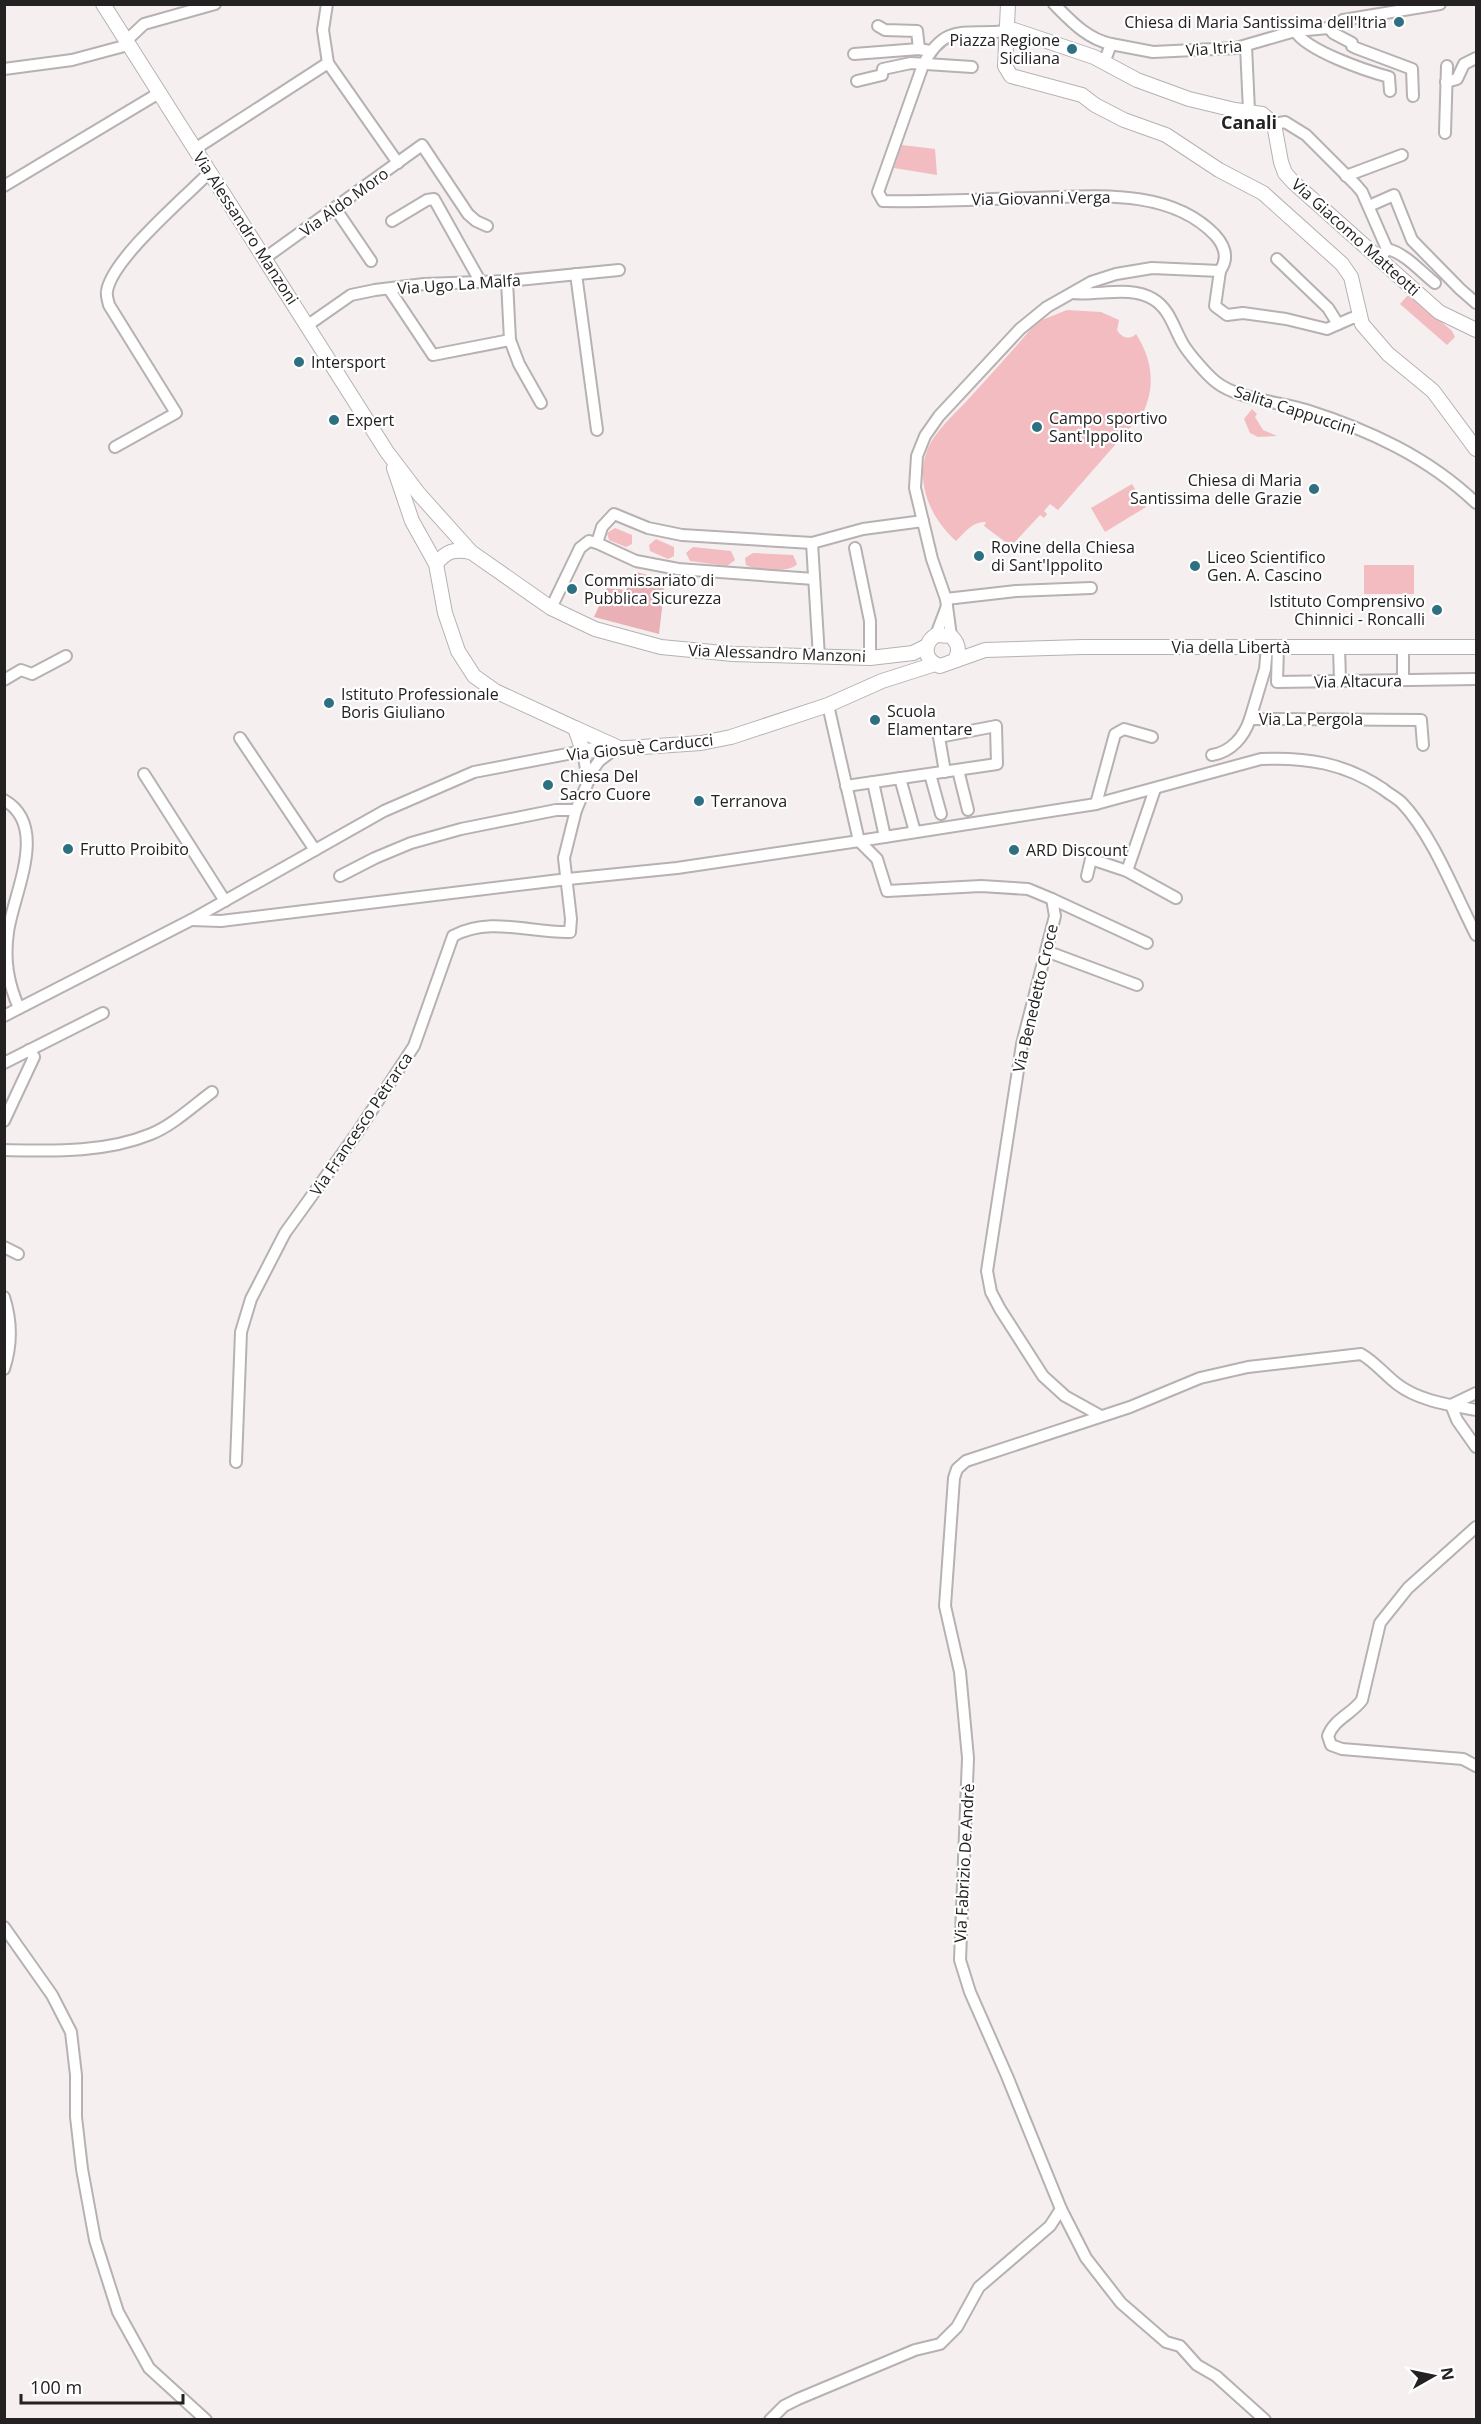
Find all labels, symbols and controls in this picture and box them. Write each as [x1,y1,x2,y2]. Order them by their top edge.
place label: Chiesa di Maria Santissima dell'Itria [1124,11,1387,33]
marker: Chiesa di Maria Santissima dell'Itria [1392,15,1406,29]
place label: Piazza Regione Siciliana [949,29,1060,69]
street label: Via Itria [1185,35,1243,61]
marker: Piazza Regione Siciliana [1065,42,1079,56]
district label: Canali [1221,110,1277,134]
street label: Via Alessandro Manzoni [188,147,304,309]
street label: Via Aldo Moro [295,162,393,242]
street label: Via Giacomo Matteotti [1287,173,1425,301]
street label: Via Giovanni Verga [971,186,1111,210]
street label: Via Ugo La Malfa [397,269,521,299]
place label: Intersport [311,351,386,373]
marker: Intersport [292,355,306,369]
street label: Salita Cappuccini [1232,380,1358,440]
place label: Campo sportivo Sant'Ippolito [1049,407,1167,447]
place label: Expert [346,409,395,431]
marker: Expert [327,413,341,427]
marker: Campo sportivo Sant'Ippolito [1030,420,1044,434]
place label: Chiesa di Maria Santissima delle Grazie [1130,469,1302,509]
marker: Chiesa di Maria Santissima delle Grazie [1307,482,1321,496]
place label: Rovine della Chiesa di Sant'Ippolito [991,536,1135,576]
place label: Liceo Scientifico Gen. A. Cascino [1207,546,1326,586]
marker: Rovine della Chiesa di Sant'Ippolito [972,549,986,563]
marker: Liceo Scientifico Gen. A. Cascino [1188,559,1202,573]
place label: Commissariato di Pubblica Sicurezza [584,569,722,609]
marker: Commissariato di Pubblica Sicurezza [565,582,579,596]
place label: Istituto Comprensivo Chinnici - Roncalli [1269,590,1425,630]
marker: Istituto Comprensivo Chinnici - Roncalli [1430,603,1444,617]
street label: Via della Libertà [1172,636,1290,658]
street label: Via Alessandro Manzoni [688,639,866,667]
street label: Via Altacura [1314,669,1402,693]
place label: Istituto Professionale Boris Giuliano [341,683,499,723]
marker: Istituto Professionale Boris Giuliano [322,696,336,710]
place label: Scuola Elamentare [887,700,973,740]
street label: Via La Pergola [1259,708,1363,730]
marker: Scuola Elamentare [868,713,882,727]
street label: Via Giosuè Carducci [566,728,714,766]
place label: Chiesa Del Sacro Cuore [560,765,651,805]
marker: Chiesa Del Sacro Cuore [541,778,555,792]
place label: Terranova [711,790,787,812]
marker: Terranova [692,794,706,808]
place label: Frutto Proibito [80,838,189,860]
place label: ARD Discount [1026,839,1128,861]
marker: Frutto Proibito [61,842,75,856]
marker: ARD Discount [1007,843,1021,857]
street label: Via Benedetto Croce [1007,922,1063,1074]
street label: Via Francesco Petrarca [305,1048,417,1200]
street label: Via Fabrizio De Andrè [949,1783,979,1943]
north arrow [1403,2346,1463,2406]
text: N [1436,2366,1460,2382]
scale bar [21,2367,183,2405]
text: 100 m [30,2375,82,2399]

